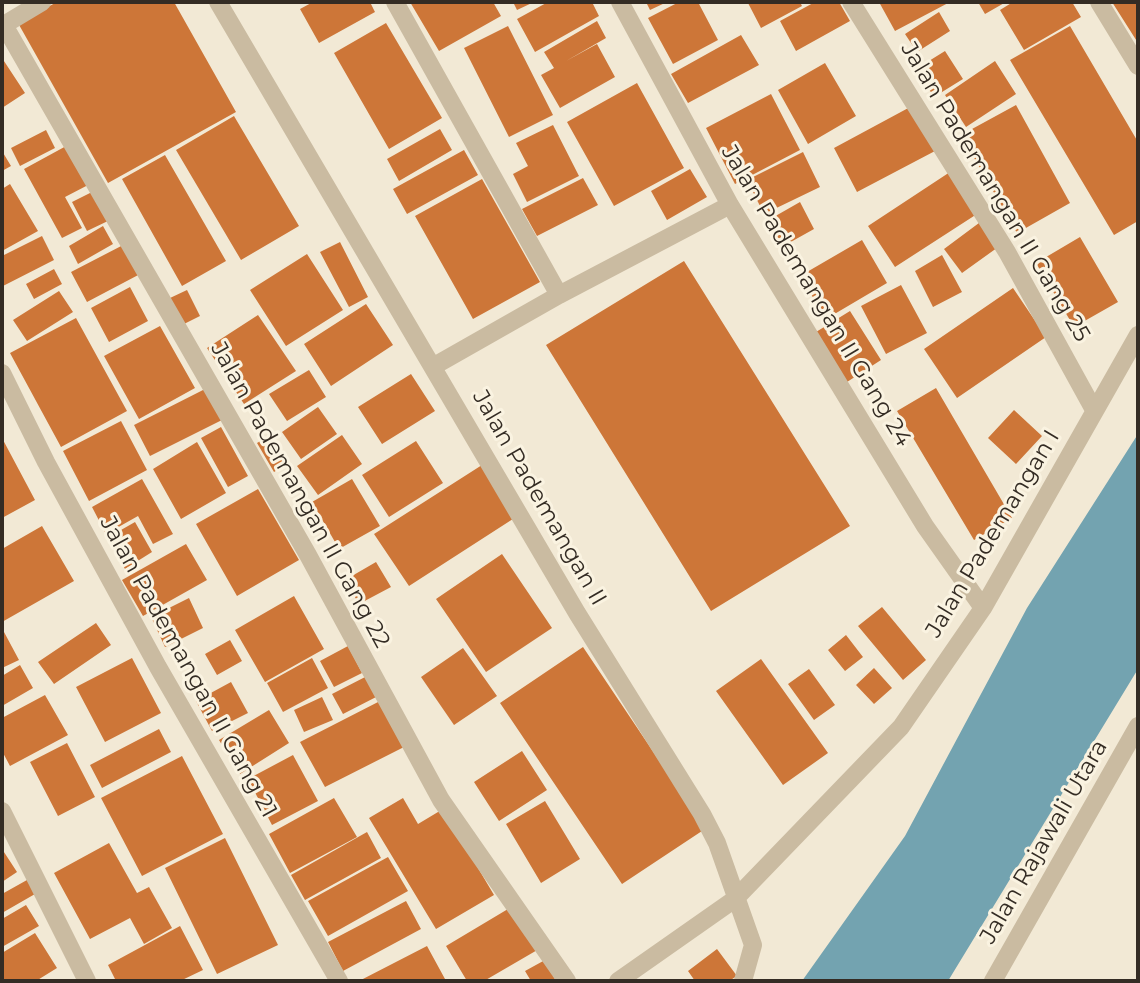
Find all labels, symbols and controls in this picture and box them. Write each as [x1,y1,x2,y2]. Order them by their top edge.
street label: Jalan Pademangan II Gang 25 [894,37,1096,347]
street label: Jalan Pademangan II Gang 24 [715,140,917,452]
street label: Jalan Pademangan II Gang 22 [204,338,396,652]
street label: Jalan Pademangan II [466,385,612,611]
street label: Jalan Pademangan I [920,425,1066,643]
street label: Jalan Pademangan II Gang 21 [94,512,282,822]
street label: Jalan Rajawali Utara [974,735,1114,949]

